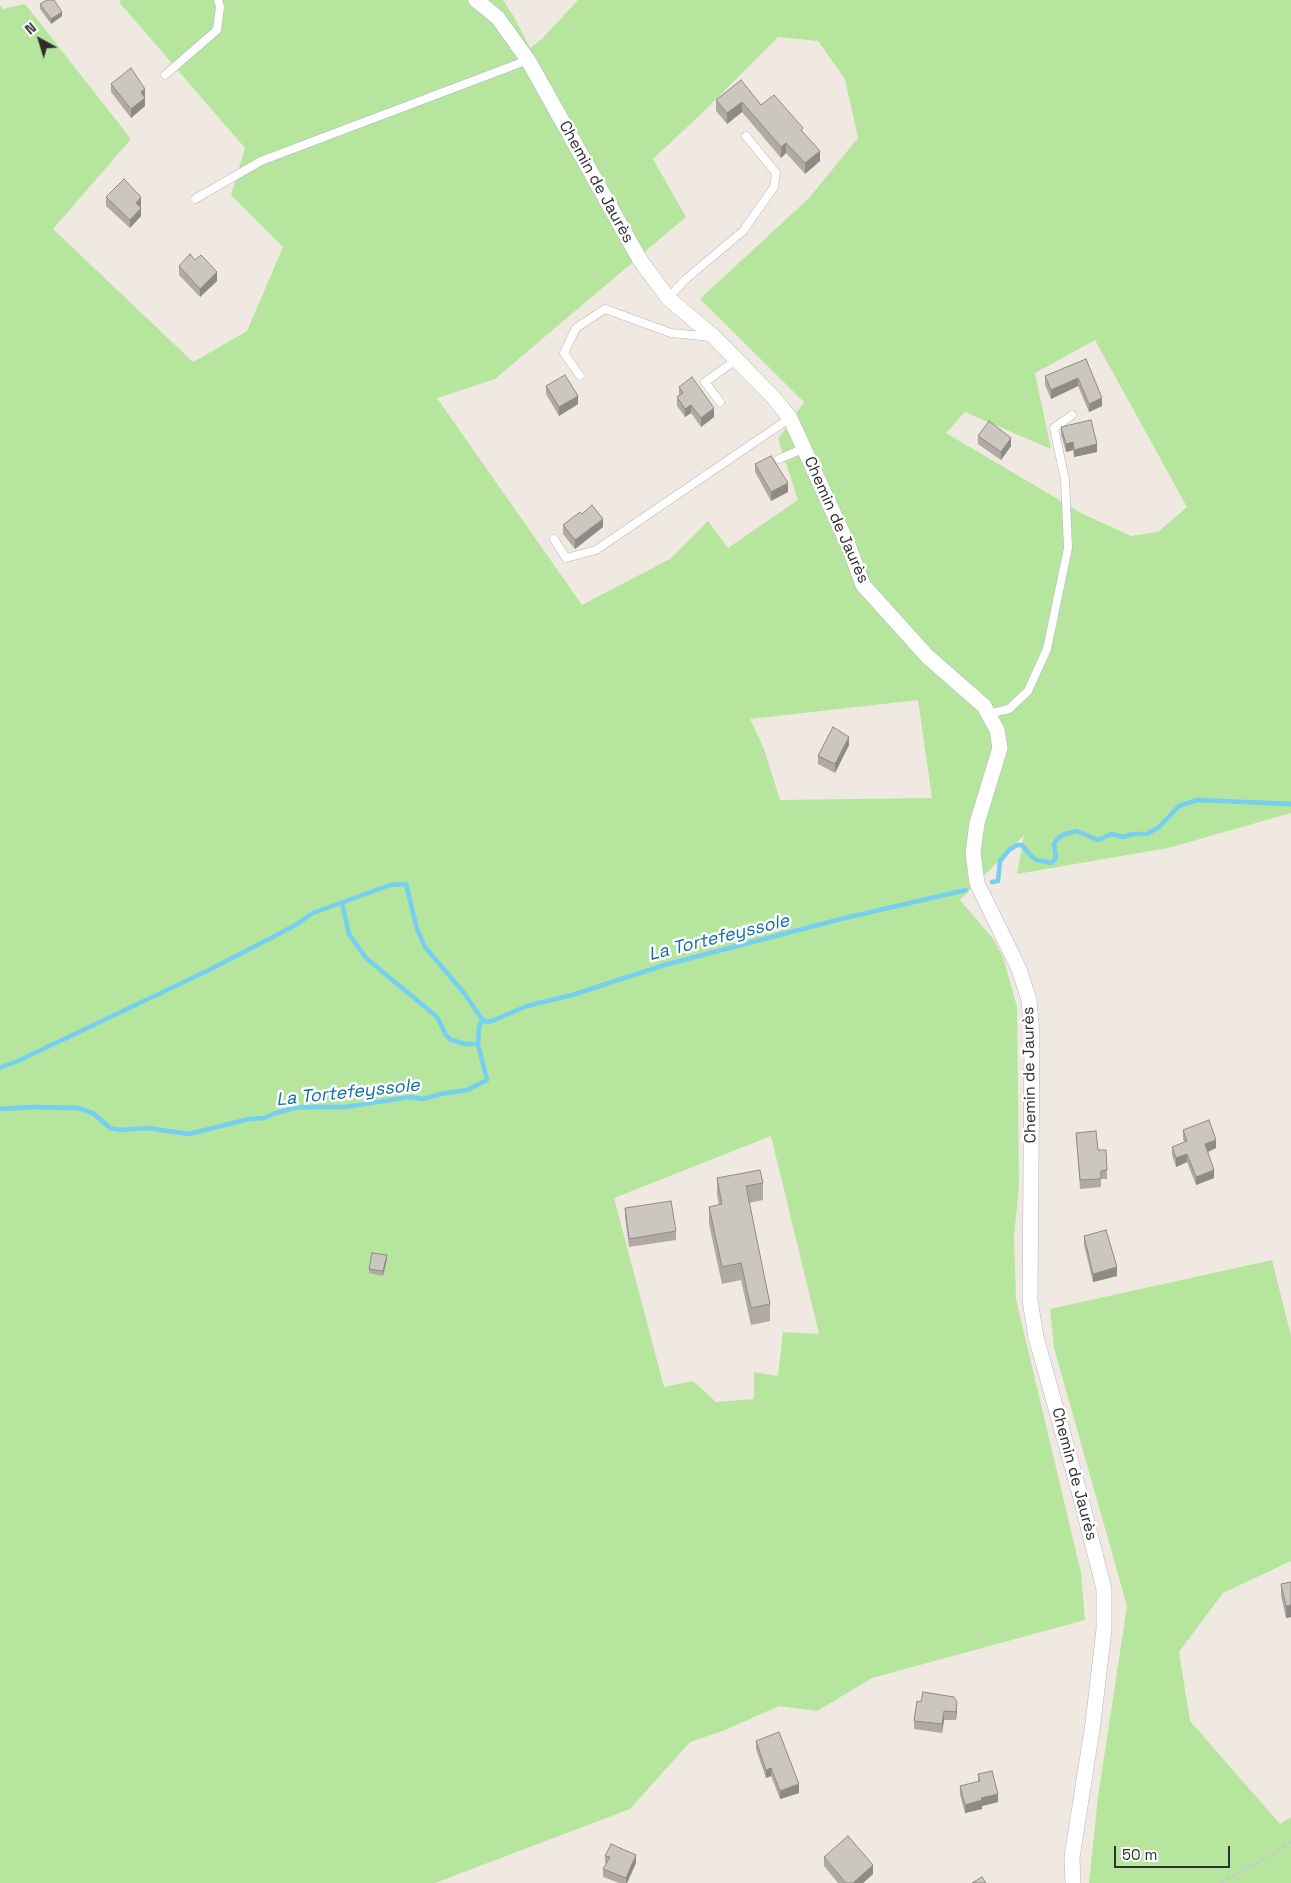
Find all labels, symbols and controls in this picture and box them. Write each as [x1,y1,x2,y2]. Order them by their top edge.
north arrow [15,15,65,65]
text: N [21,18,40,38]
street label: Chemin de Jaurès [554,118,638,246]
street label: Chemin de Jaurès [799,454,873,586]
water label: La Tortefeyssole [646,910,792,966]
street label: Chemin de Jaurès [1019,1007,1041,1143]
water label: La Tortefeyssole [275,1075,421,1111]
street label: Chemin de Jaurès [1047,1406,1101,1542]
scale bar [1116,1836,1232,1868]
text: 50 m [1122,1845,1157,1864]

